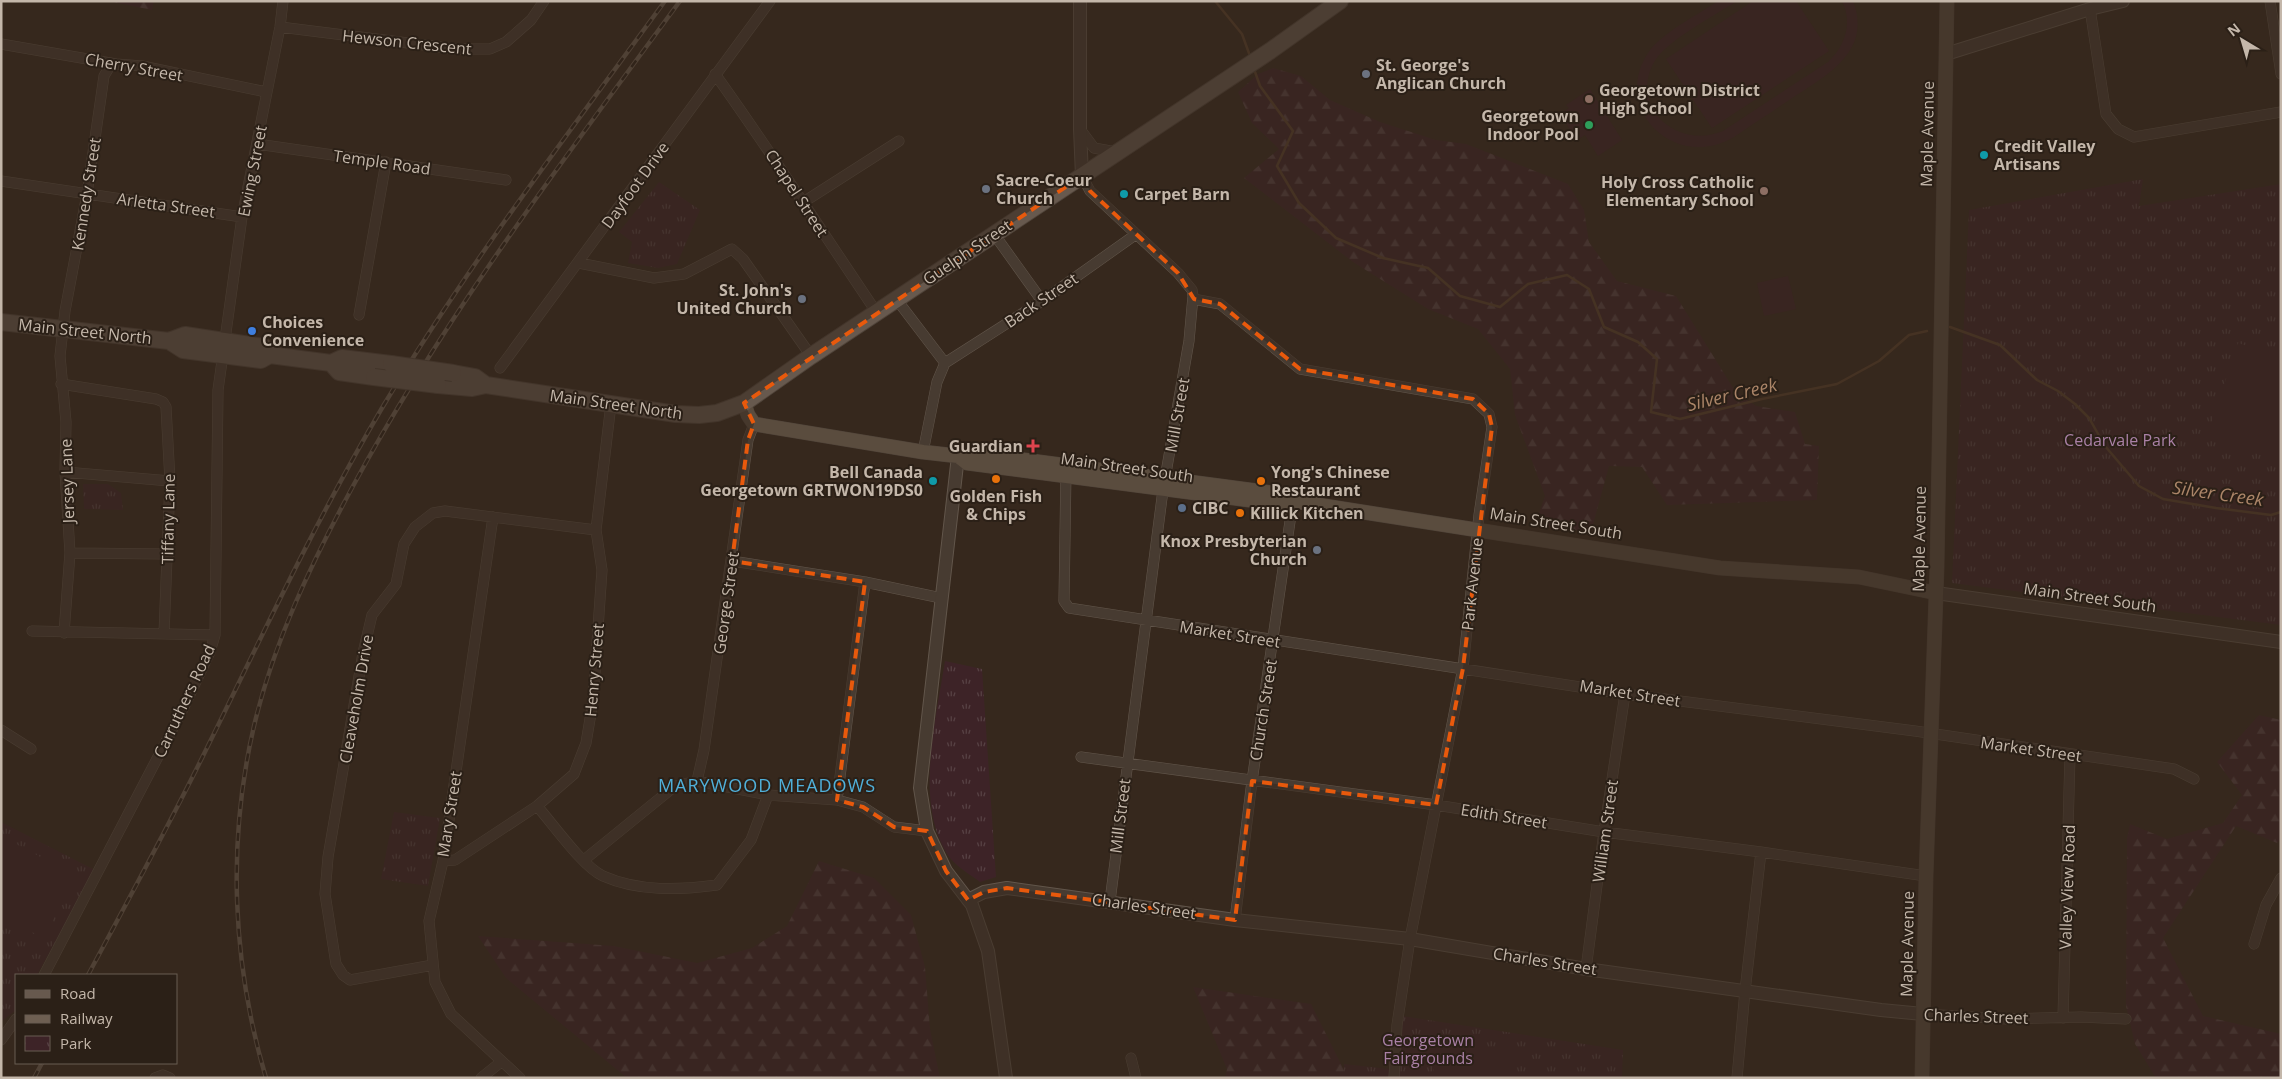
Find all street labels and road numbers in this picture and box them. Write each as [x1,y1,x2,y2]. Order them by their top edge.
street label: Hewson Crescent [341,24,473,60]
street label: Cherry Street [83,48,185,86]
street label: Maple Avenue [1915,81,1939,187]
street label: Ewing Street [232,123,272,219]
street label: Kennedy Street [66,136,106,252]
street label: Dayfoot Drive [596,137,674,233]
street label: Temple Road [332,144,432,180]
street label: Chapel Street [760,145,834,241]
street label: Arletta Street [116,187,217,223]
street label: Guelph Street [918,214,1016,290]
street label: Back Street [1000,267,1082,333]
street label: Main Street North [17,313,153,349]
street label: Mill Street [1160,376,1194,454]
street label: Main Street North [548,384,684,424]
street label: Jersey Lane [55,438,80,526]
street label: Main Street South [1059,447,1195,487]
street label: Tiffany Lane [156,474,180,564]
street label: Maple Avenue [1907,486,1931,592]
street label: Main Street South [1488,502,1624,544]
street label: Park Avenue [1456,536,1488,632]
street label: George Street [708,550,744,656]
street label: Main Street South [2022,577,2158,617]
street label: Market Street [1178,615,1282,653]
street label: Henry Street [579,622,609,718]
street label: Cleaveholm Drive [334,633,378,765]
street label: Carruthers Road [148,641,220,761]
street label: Church Street [1244,657,1282,762]
street label: Market Street [1578,674,1682,712]
street label: Market Street [1979,731,2083,767]
street label: Mary Street [431,769,467,859]
street label: Mill Street [1104,777,1136,855]
street label: William Street [1587,778,1623,884]
street label: Edith Street [1459,798,1549,834]
street label: Valley View Road [2054,824,2080,950]
street label: Charles Street [1091,888,1198,924]
street label: Maple Avenue [1895,891,1919,997]
street label: Charles Street [1492,942,1599,980]
street label: Charles Street [1923,1003,2029,1029]

